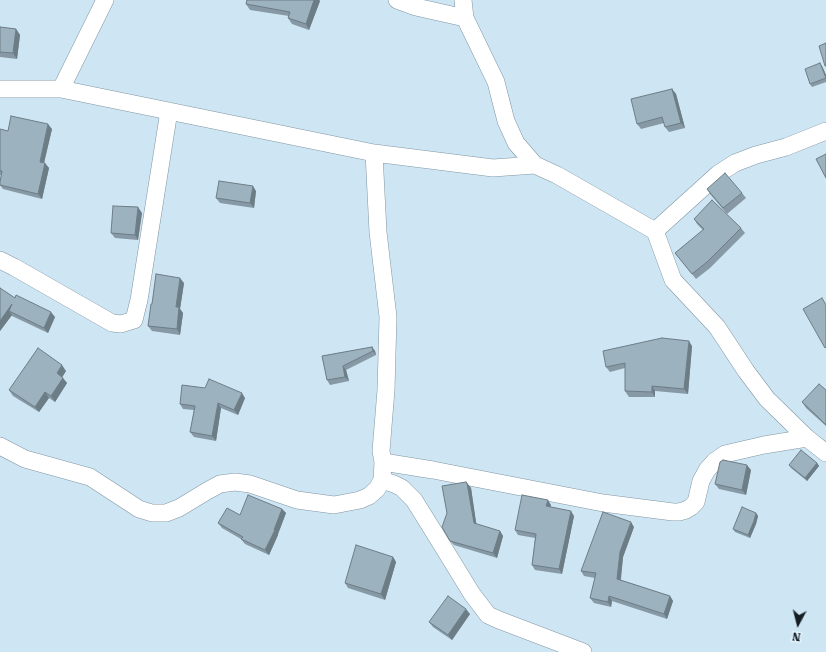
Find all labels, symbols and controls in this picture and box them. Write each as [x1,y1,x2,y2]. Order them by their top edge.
north arrow [778,604,818,644]
text: N [791,629,801,643]

